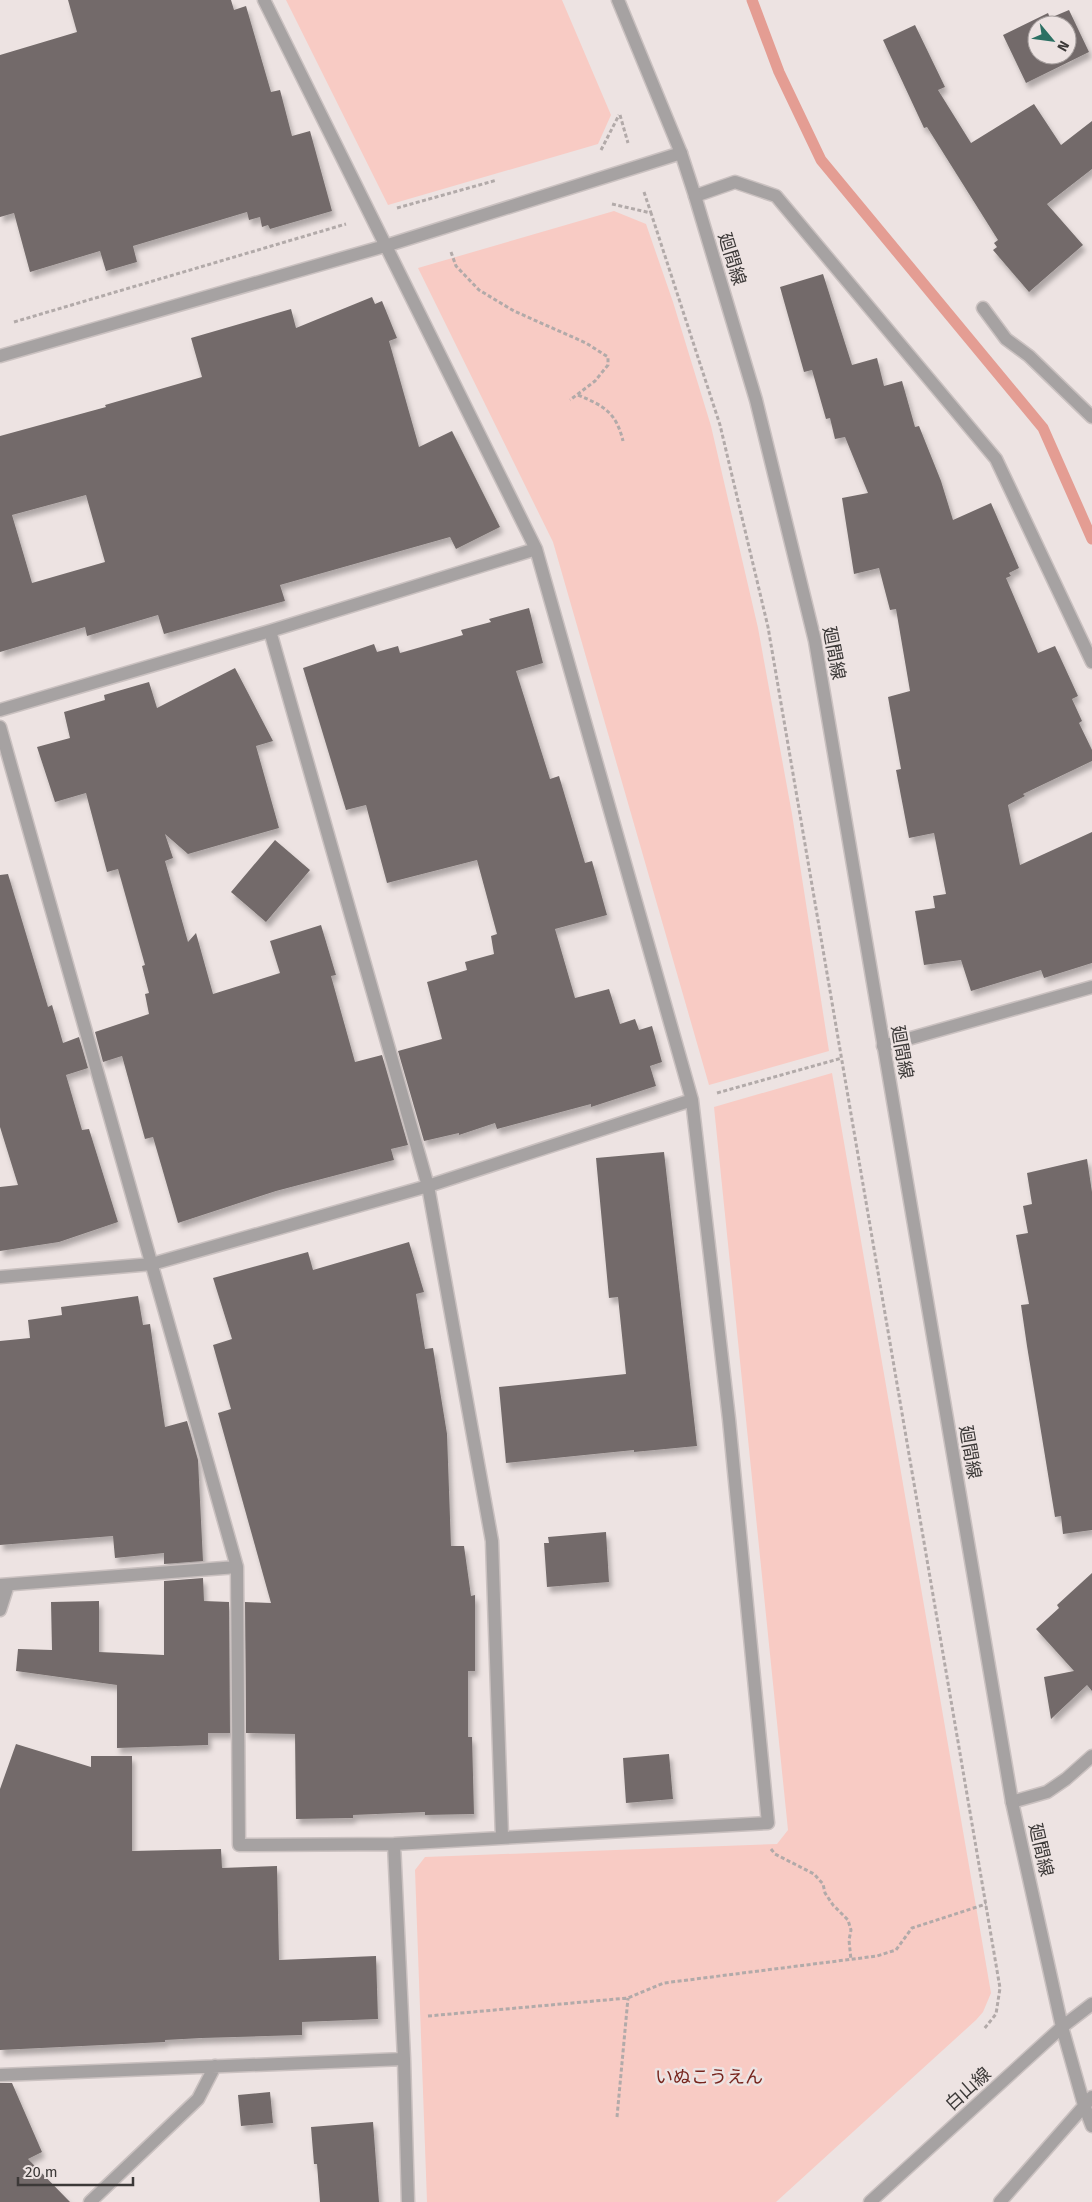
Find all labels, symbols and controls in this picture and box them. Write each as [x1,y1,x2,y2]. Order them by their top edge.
north arrow [1027,15,1077,65]
text: N [1053,38,1073,54]
street label: 廻間線 [714,230,750,288]
street label: 廻間線 [818,624,850,682]
street label: 廻間線 [886,1024,918,1080]
street label: 廻間線 [954,1424,986,1480]
street label: 廻間線 [1024,1821,1058,1879]
street label: 白山線 [941,2063,995,2115]
park label: いぬこうえん [655,2066,763,2088]
scale bar [18,2154,132,2186]
text: 20 m [25,2163,58,2181]

